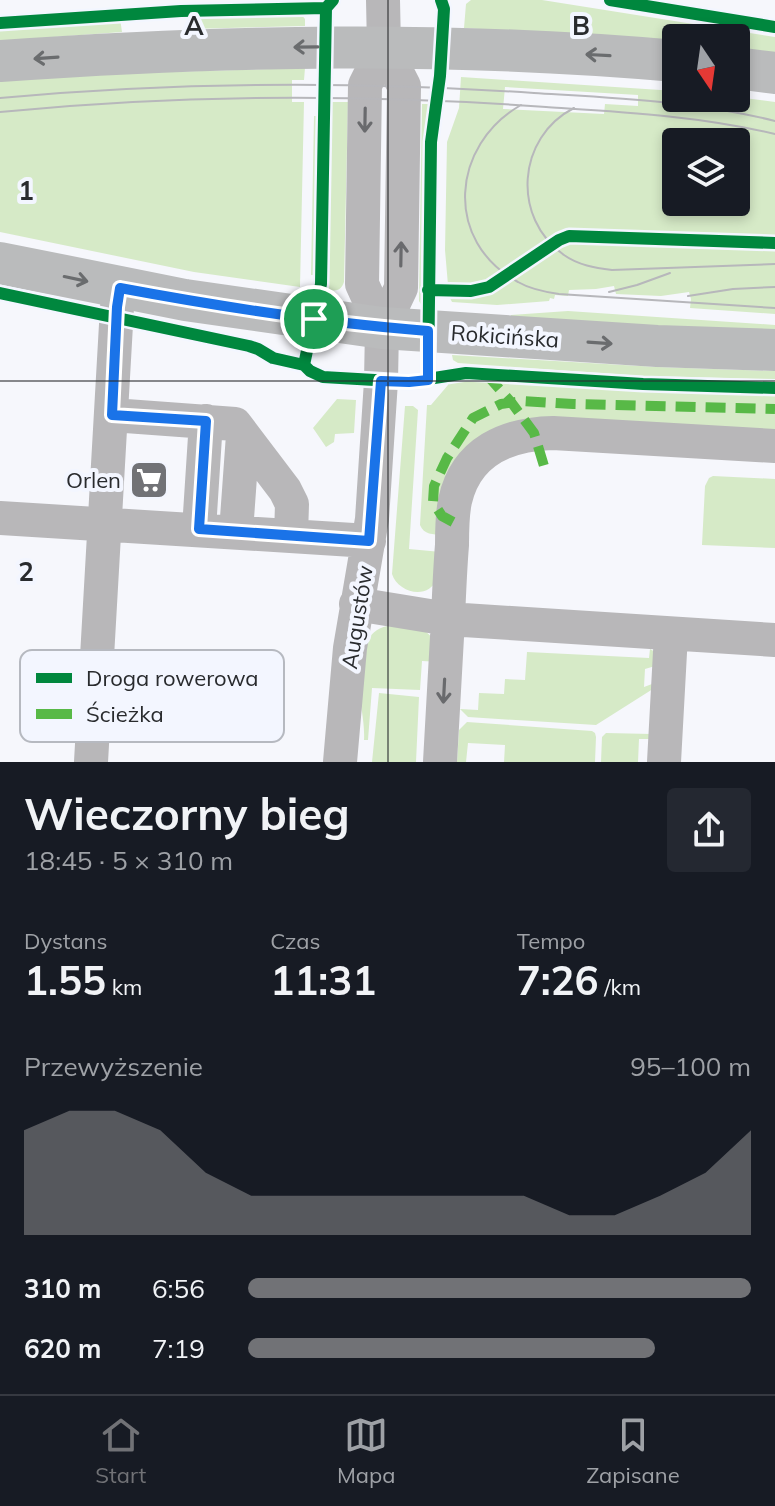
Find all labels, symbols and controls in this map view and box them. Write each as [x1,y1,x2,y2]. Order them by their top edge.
text: A [184,9,204,42]
text: B [572,9,590,42]
north arrow [662,24,750,112]
map controls [662,24,750,216]
one-way arrow [293,39,320,55]
one-way arrow [585,47,612,62]
one-way arrow [33,51,60,66]
one-way arrow [357,106,372,133]
button: layers [662,128,750,216]
text: 1 [18,174,34,207]
one-way arrow [394,241,409,268]
one-way arrow [63,272,89,287]
pin [280,285,348,353]
icon: arrive [292,297,336,341]
street label: Rokicińska [450,318,560,354]
one-way arrow [586,336,613,351]
supermarket icon: Orlen [128,459,170,501]
place label: Orlen [66,466,121,494]
text: 2 [18,555,34,588]
street label: Augustów [335,563,379,671]
legend [20,650,284,742]
text: Droga rowerowa [86,664,259,692]
one-way arrow [436,677,451,704]
text: Ścieżka [86,700,164,728]
text: Wieczorny bieg [24,786,350,841]
button: share [667,788,751,872]
text: 18:45 · 5 × 310 m [24,844,233,877]
text: Dystans [24,927,107,955]
text: Czas [270,927,320,955]
text: Tempo [517,927,585,955]
text: 1.55 [24,955,106,1005]
text: 11:31 [270,955,376,1005]
text: 7:26 [517,955,599,1005]
text: km [106,973,142,1001]
text: /km [599,973,641,1001]
text: Przewyższenie [24,1050,203,1083]
text: 95–100 m [630,1050,751,1083]
text: 310 m [24,1272,101,1305]
text: 6:56 [152,1272,205,1305]
text: 620 m [24,1332,101,1365]
text: 7:19 [152,1332,205,1365]
tab: Start [95,1413,146,1489]
tab: Mapa [337,1413,395,1489]
tab: Zapisane [586,1413,680,1489]

